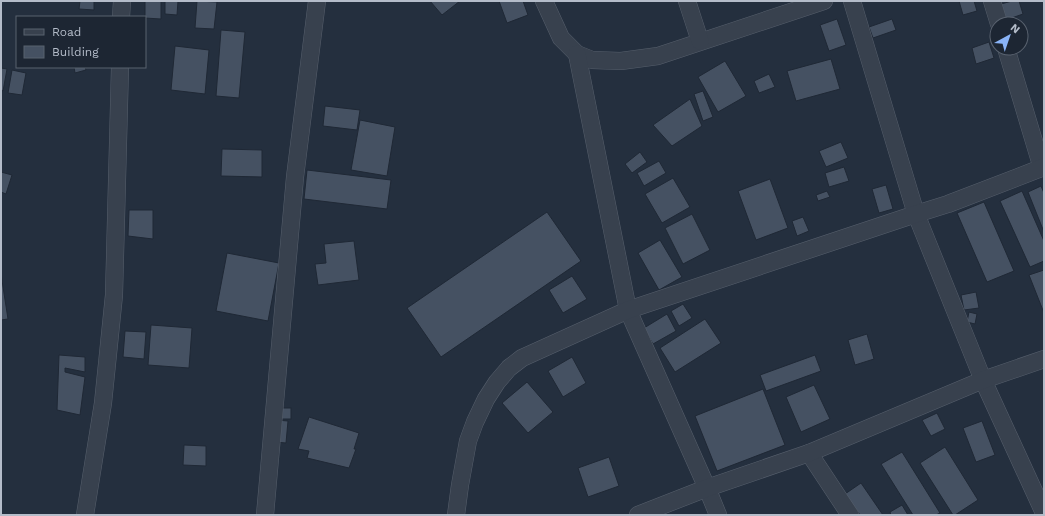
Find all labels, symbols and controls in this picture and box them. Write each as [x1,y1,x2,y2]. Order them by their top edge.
legend [16,16,146,68]
north arrow [989,16,1029,56]
text: N [1008,21,1022,36]
text: Road [52,25,81,39]
text: Building [52,45,99,59]

